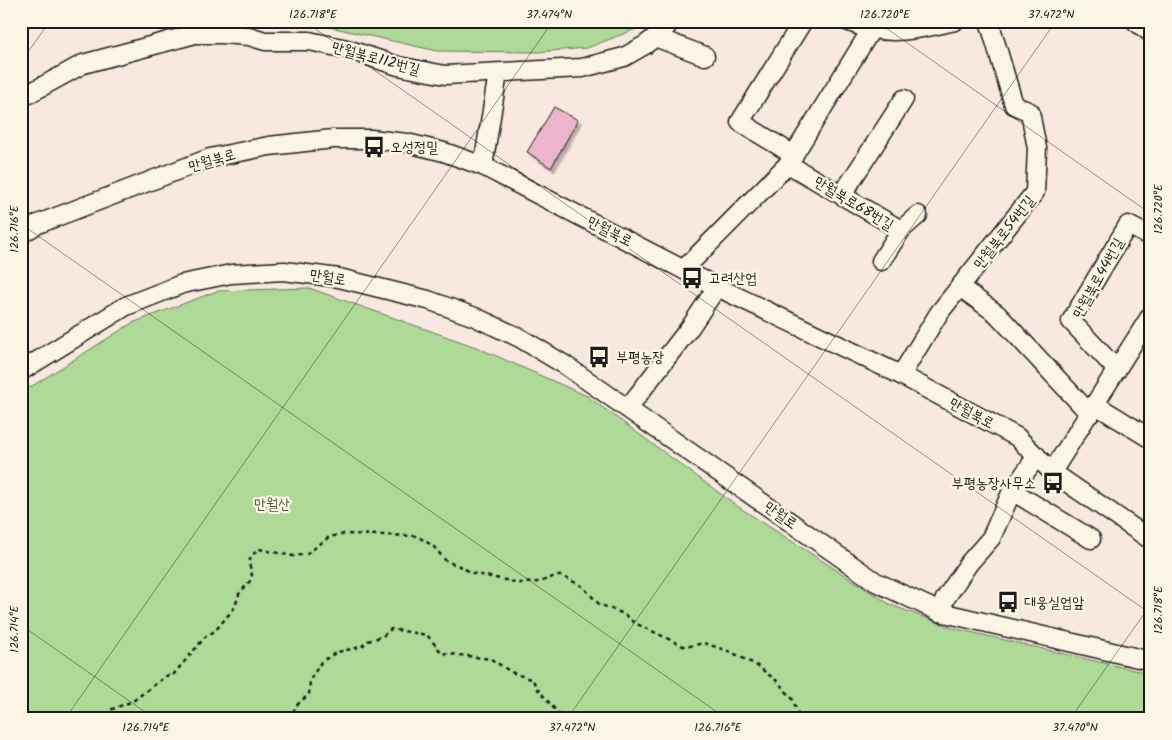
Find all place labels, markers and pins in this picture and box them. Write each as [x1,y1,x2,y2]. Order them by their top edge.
bus stop icon: 오성정밀 [361,134,387,160]
place label: 오성정밀 [390,136,438,160]
bus stop icon: 고려산업 [679,265,705,291]
place label: 고려산업 [709,267,757,291]
bus stop icon: 부평농장 [586,344,612,370]
place label: 부평농장 [616,346,664,370]
bus stop icon: 부평농장사무소 [1040,470,1066,496]
place label: 부평농장사무소 [952,472,1036,496]
bus stop icon: 대웅실업앞 [995,589,1021,615]
place label: 대웅실업앞 [1024,591,1084,615]

